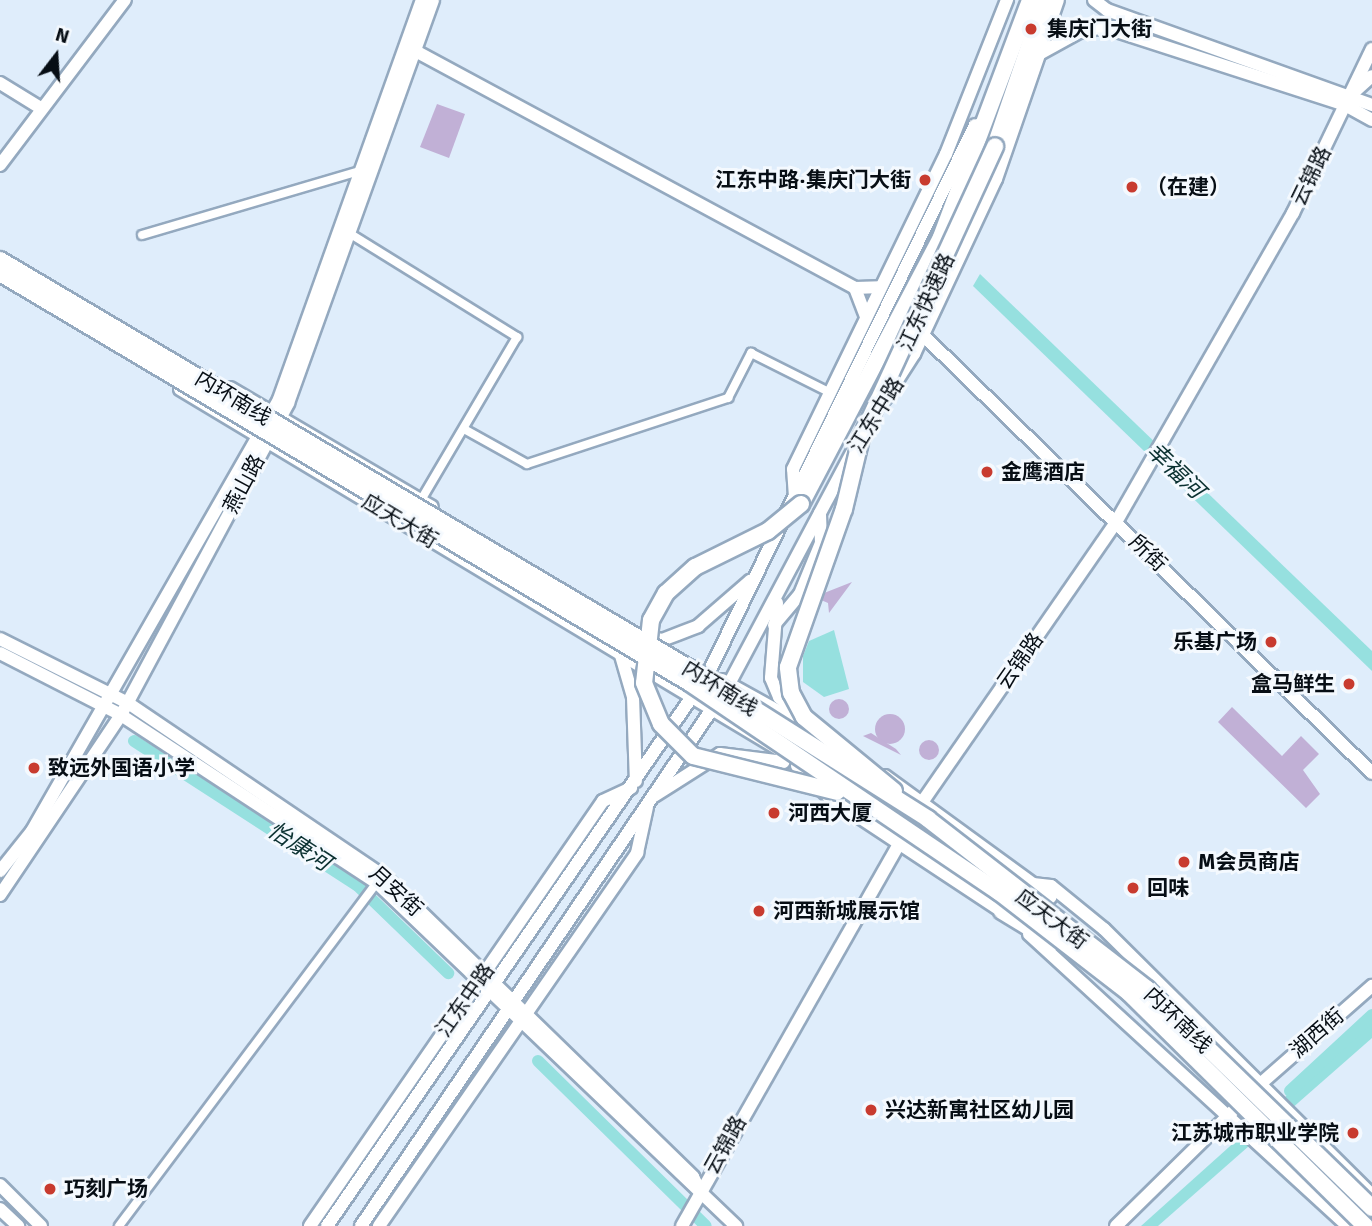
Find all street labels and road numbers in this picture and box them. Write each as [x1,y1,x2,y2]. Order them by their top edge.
street label: 云锦路 [1286,142,1336,210]
street label: 江东快速路 [892,249,960,355]
street label: 内环南线 [191,366,275,430]
street label: 江东中路 [843,373,909,457]
street label: 燕山路 [218,450,270,518]
street label: 应天大街 [358,489,442,553]
street label: 所街 [1124,529,1172,577]
street label: 云锦路 [992,628,1048,694]
street label: 内环南线 [678,655,762,721]
street label: 月安街 [364,861,428,921]
street label: 应天大街 [1011,884,1093,954]
street label: 江东中路 [431,958,499,1042]
street label: 内环南线 [1139,982,1217,1058]
street label: 湖西街 [1285,1003,1349,1063]
street label: 云锦路 [699,1111,751,1179]

